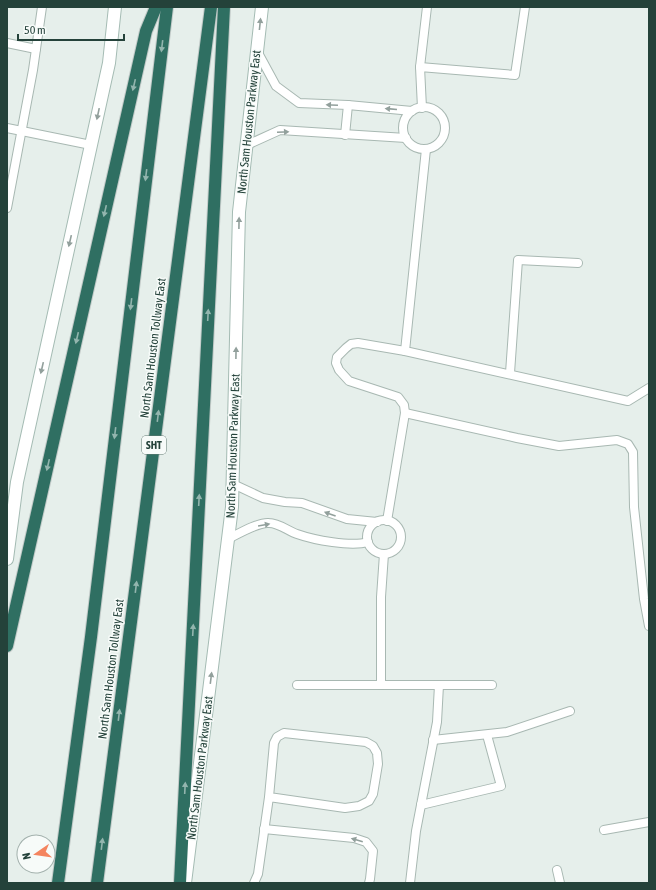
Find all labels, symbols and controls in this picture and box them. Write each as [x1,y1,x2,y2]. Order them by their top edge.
scale bar [18,16,124,42]
one-way arrow [257,18,263,30]
text: 50 m [24,23,46,37]
one-way arrow [159,40,165,52]
street label: North Sam Houston Parkway East [234,49,264,195]
one-way arrow [131,78,137,91]
one-way arrow [326,101,338,108]
one-way arrow [385,106,397,113]
one-way arrow [95,108,101,121]
one-way arrow [277,128,289,135]
one-way arrow [143,169,150,181]
one-way arrow [102,205,108,218]
one-way arrow [236,216,242,229]
one-way arrow [66,235,72,248]
street label: North Sam Houston Tollway East [137,277,169,419]
one-way arrow [128,298,134,310]
one-way arrow [205,309,212,321]
one-way arrow [73,332,79,344]
one-way arrow [233,346,239,359]
one-way arrow [38,362,44,374]
street label: North Sam Houston Parkway East [223,373,243,519]
one-way arrow [155,410,161,422]
one-way arrow [112,427,118,439]
road number: SHT [142,436,166,454]
one-way arrow [45,459,51,471]
one-way arrow [196,493,202,506]
one-way arrow [324,510,336,516]
one-way arrow [258,521,270,527]
one-way arrow [133,580,139,593]
street label: North Sam Houston Tollway East [95,598,127,740]
one-way arrow [189,624,196,636]
one-way arrow [208,672,214,684]
street label: North Sam Houston Parkway East [184,695,216,841]
one-way arrow [116,709,122,721]
one-way arrow [181,782,188,794]
north arrow [16,834,56,874]
one-way arrow [351,836,363,842]
one-way arrow [99,838,106,850]
text: N [20,852,33,861]

